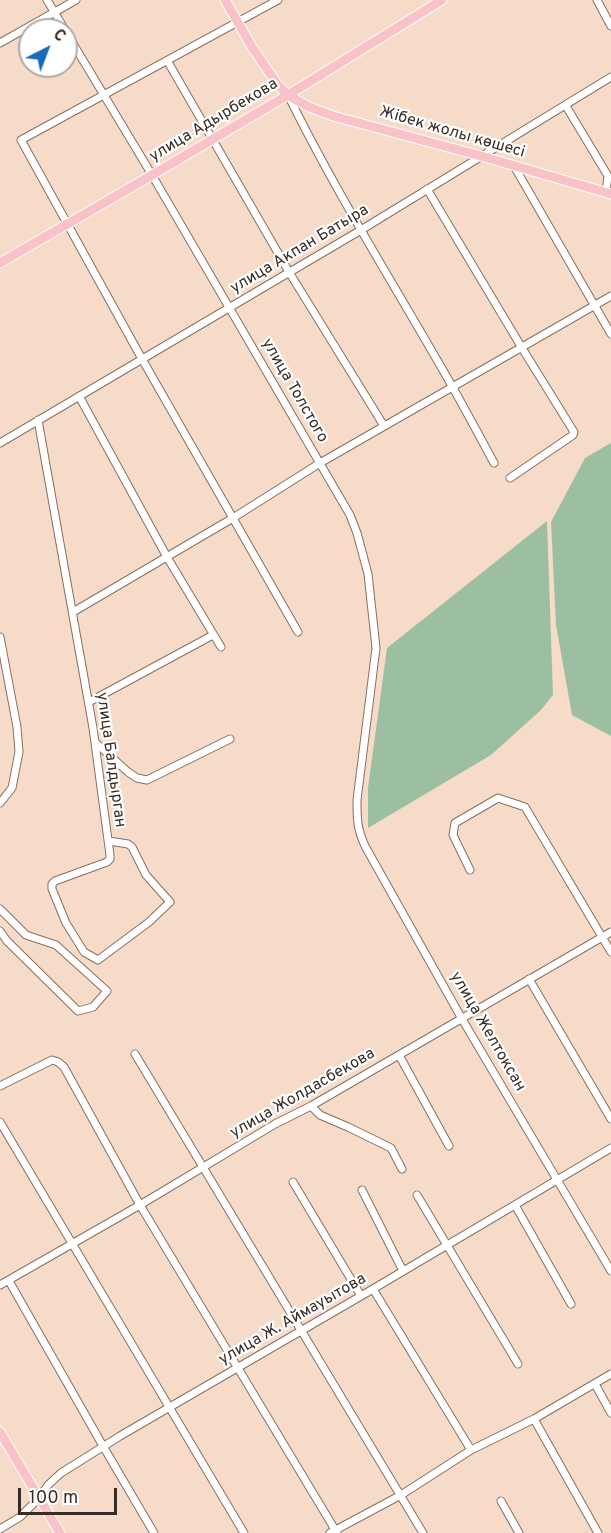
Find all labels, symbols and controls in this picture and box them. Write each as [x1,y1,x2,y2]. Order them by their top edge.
north arrow [18,18,78,78]
text: С [48,25,69,47]
street label: улица Адырбекова [146,75,282,167]
street label: Жібек жолы көшесі [377,103,527,163]
street label: улица Акпан Батыра [227,201,373,299]
street label: улица Толстого [256,336,332,446]
street label: улица Балдырган [91,691,129,829]
street label: улица Желтоксан [445,969,529,1095]
street label: улица Жолдасбекова [227,1045,379,1143]
street label: улица Ж. Аймауытова [216,1270,370,1370]
scale bar [21,1476,120,1514]
text: 100 m [29,1487,78,1510]

